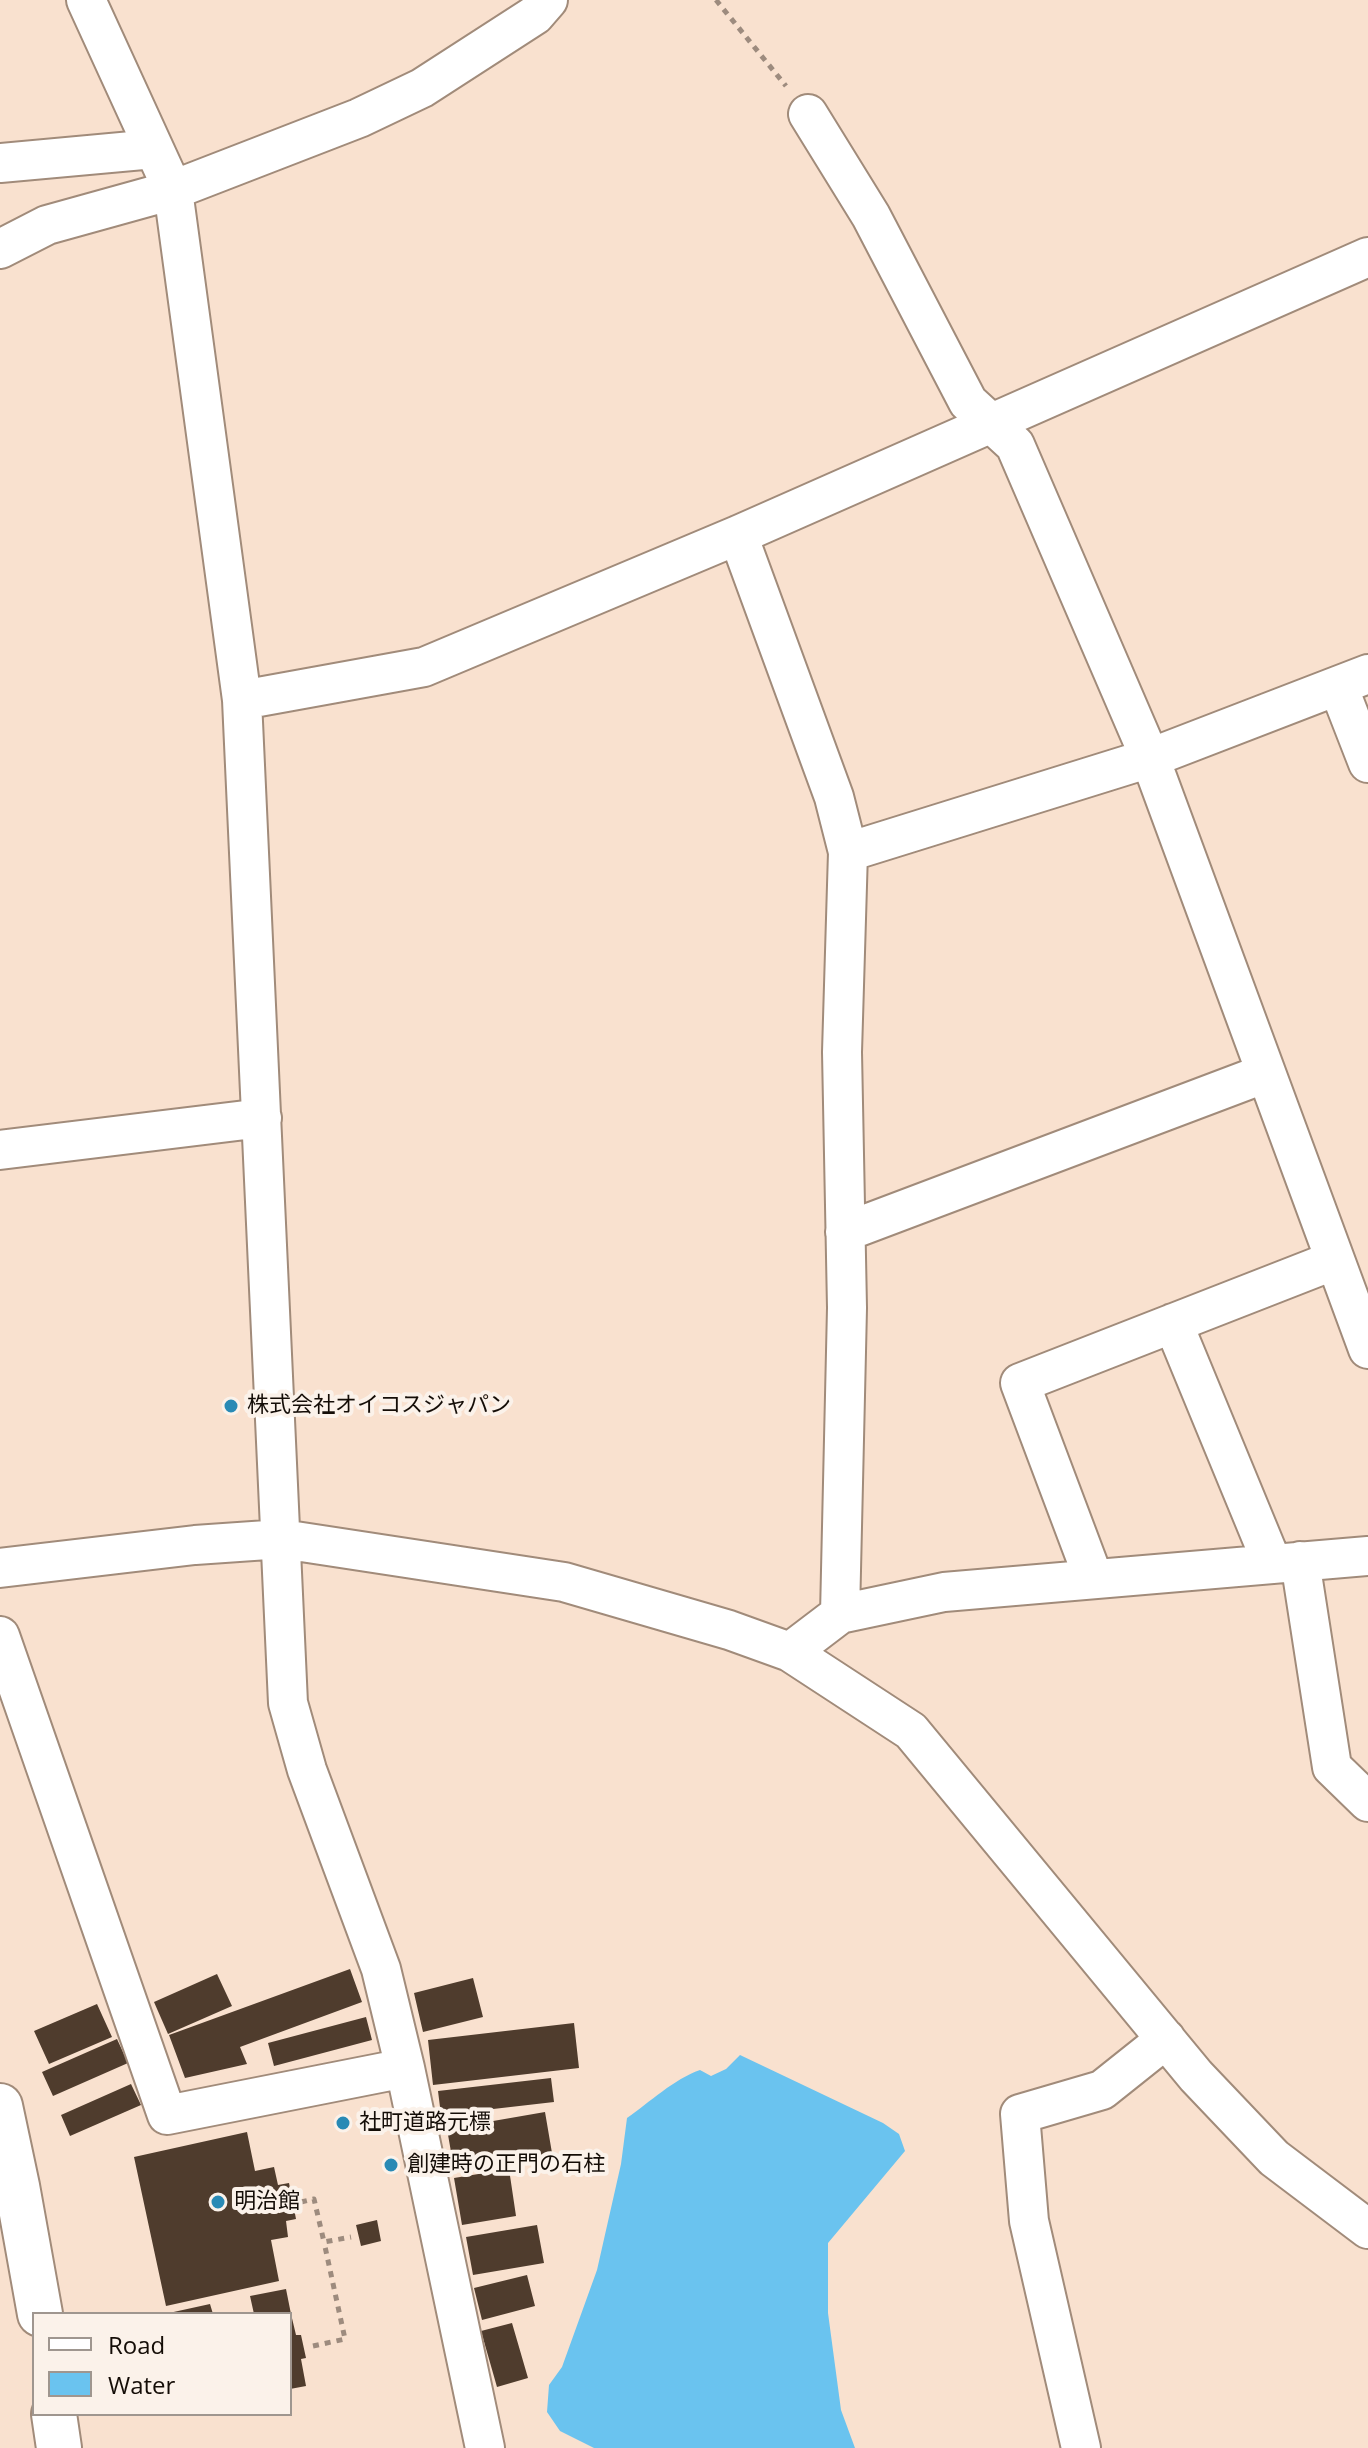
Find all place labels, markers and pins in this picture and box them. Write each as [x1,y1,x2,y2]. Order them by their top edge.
place label: 株式会社オイコスジャパン [247,1393,511,1419]
marker: 株式会社オイコスジャパン [222,1397,240,1415]
place label: 社町道路元標 [359,2110,491,2136]
marker: 社町道路元標 [334,2114,352,2132]
place label: 創建時の正門の石柱 [407,2152,605,2178]
marker: 創建時の正門の石柱 [382,2156,400,2174]
place label: 明治館 [234,2189,300,2215]
marker: 明治館 [209,2193,227,2211]

